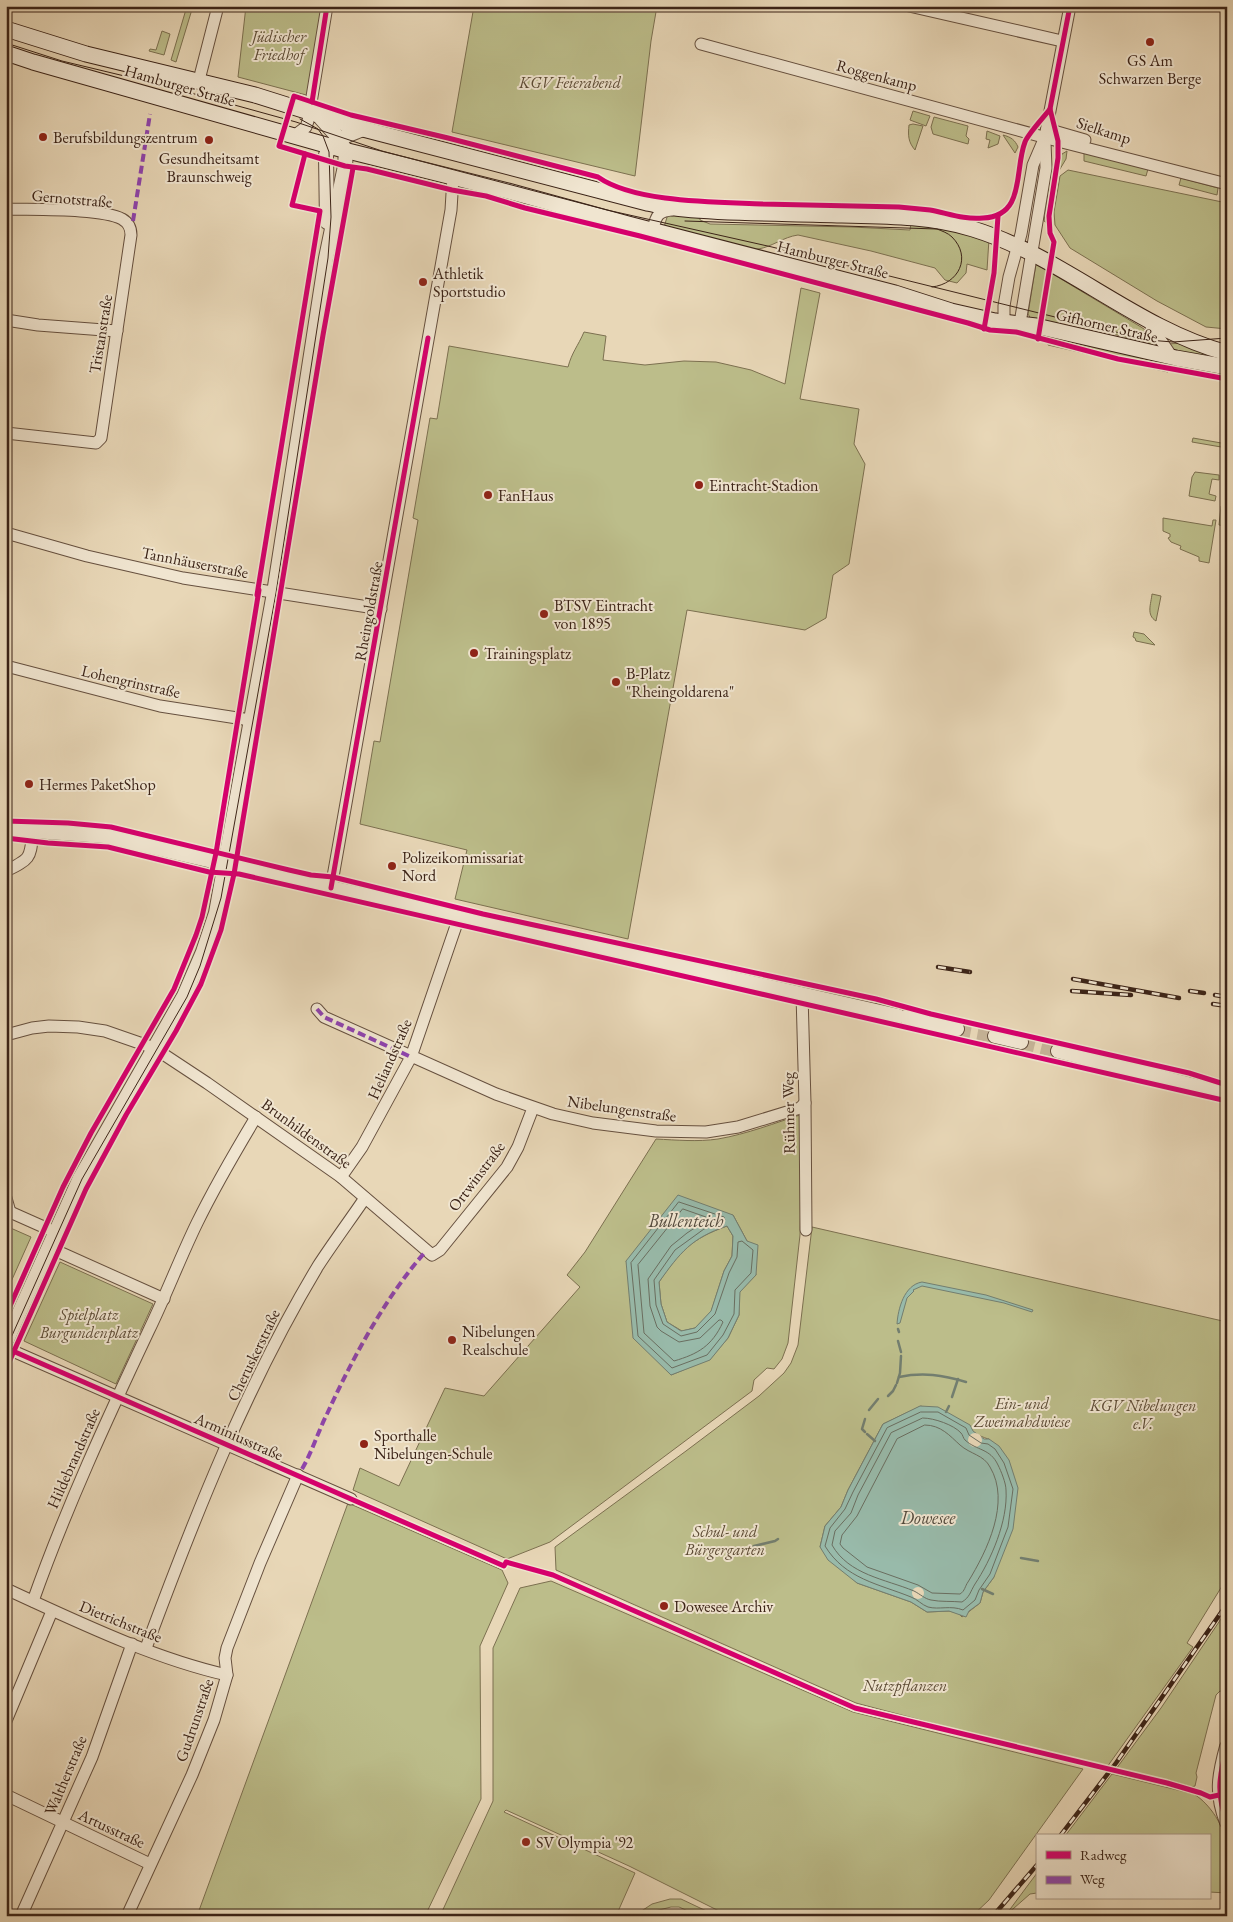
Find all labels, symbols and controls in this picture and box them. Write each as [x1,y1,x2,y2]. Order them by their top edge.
park label: Jüdischer Friedhof [249,26,308,65]
marker: GS Am Schwarzen Berge [1144,36,1156,48]
place label: GS Am Schwarzen Berge [1099,50,1201,89]
street label: Roggenkamp [834,55,919,96]
street label: Hamburger Straße [122,60,238,111]
park label: KGV Feierabend [518,72,622,93]
street label: Sielkamp [1074,112,1134,149]
place label: Berufsbildungszentrum [53,127,198,148]
marker: Berufsbildungszentrum [37,131,49,143]
marker: Gesundheitsamt Braunschweig [203,134,215,146]
place label: Gesundheitsamt Braunschweig [159,148,259,187]
street label: Gernotstraße [31,185,113,212]
street label: Hamburger Straße [775,235,891,283]
place label: Athletik Sportstudio [432,263,506,302]
marker: Athletik Sportstudio [417,276,429,288]
street label: Tristanstraße [84,293,117,375]
street label: Gifhorner Straße [1054,304,1160,347]
place label: Eintracht-Stadion [709,475,819,496]
marker: Eintracht-Stadion [693,479,705,491]
place label: FanHaus [498,485,554,506]
marker: FanHaus [482,489,494,501]
street label: Tannhäuserstraße [140,542,250,583]
street label: Rheingoldstraße [349,559,388,663]
place label: BTSV Eintracht von 1895 [554,595,653,634]
marker: BTSV Eintracht von 1895 [538,608,550,620]
place label: Trainingsplatz [484,643,571,664]
marker: Trainingsplatz [468,647,480,659]
street label: Lohengrinstraße [79,660,182,703]
place label: B-Platz "Rheingoldarena" [626,663,734,702]
marker: B-Platz "Rheingoldarena" [610,676,622,688]
place label: Hermes PaketShop [39,774,156,795]
marker: Hermes PaketShop [23,778,35,790]
place label: Polizeikommissariat Nord [402,847,523,886]
marker: Polizeikommissariat Nord [386,860,398,872]
street label: Heliandstraße [362,1016,417,1103]
street label: Rühmer Weg [777,1071,800,1154]
street label: Nibelungenstraße [566,1090,678,1127]
street label: Brunhildenstraße [257,1094,356,1173]
street label: Ortwinstraße [443,1137,510,1215]
water label: Bullenteich [647,1209,724,1232]
park label: Spielplatz Burgundenplatz [39,1304,139,1343]
street label: Cheruskerstraße [222,1306,285,1405]
place label: Nibelungen Realschule [462,1321,536,1360]
marker: Nibelungen Realschule [446,1334,458,1346]
park label: Ein- und Zweimahdwiese [973,1393,1071,1432]
park label: KGV Nibelungen e.V. [1089,1395,1196,1434]
street label: Hildebrandstraße [42,1405,105,1512]
street label: Arminiusstraße [190,1407,286,1465]
place label: Sporthalle Nibelungen-Schule [374,1425,493,1464]
marker: Sporthalle Nibelungen-Schule [358,1438,370,1450]
water label: Dowesee [900,1506,956,1529]
park label: Schul- und Bürgergarten [684,1521,765,1560]
street label: Dietrichstraße [76,1595,165,1648]
place label: Dowesee Archiv [674,1596,774,1617]
marker: Dowesee Archiv [658,1600,670,1612]
park label: Nutzpflanzen [862,1675,947,1696]
street label: Gudrunstraße [170,1676,219,1765]
street label: Waltherstraße [39,1732,92,1818]
street label: Artusstraße [74,1803,149,1853]
place label: SV Olympia '92 [536,1832,634,1853]
legend [1036,1834,1210,1900]
marker: SV Olympia '92 [520,1836,532,1848]
text: Radweg [1080,1845,1127,1864]
text: Weg [1080,1869,1105,1888]

